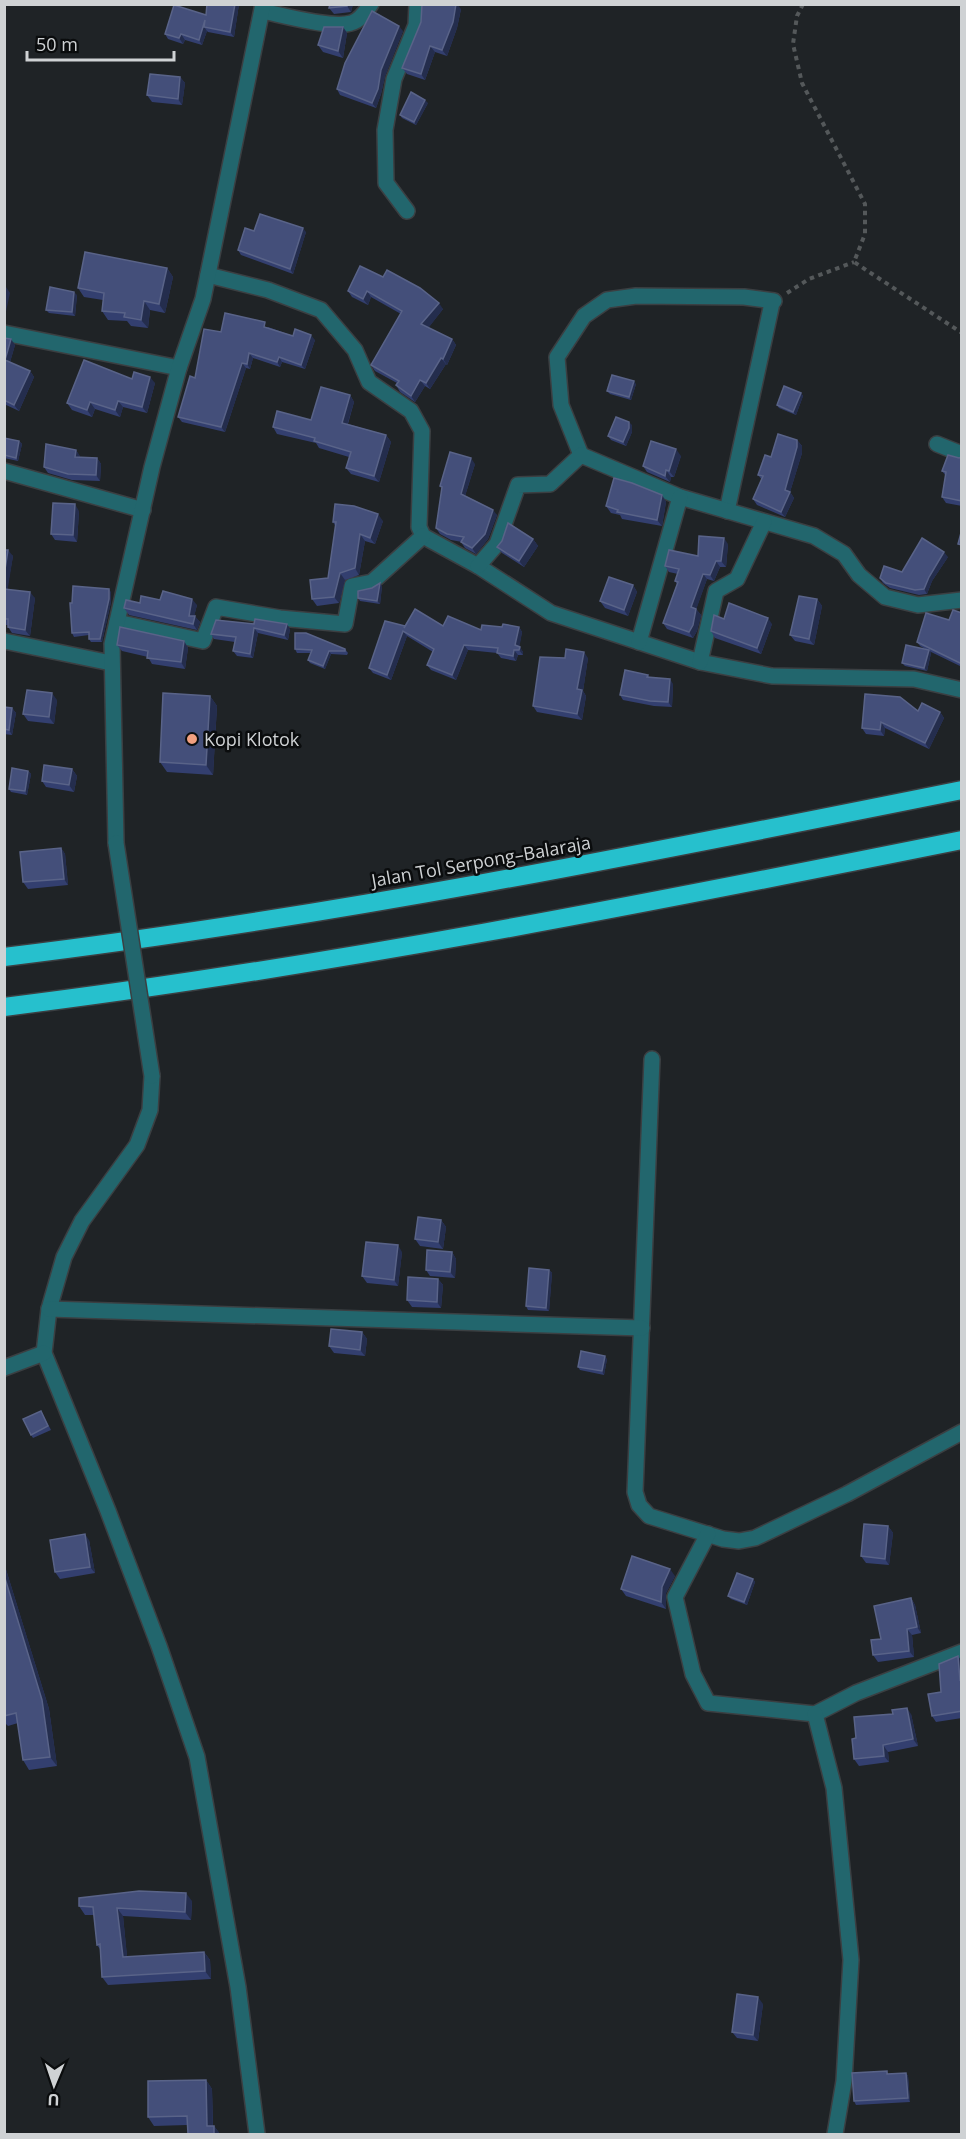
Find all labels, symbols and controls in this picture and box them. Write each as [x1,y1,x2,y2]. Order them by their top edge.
scale bar [27,24,174,62]
text: 50 m [36,32,78,56]
place label: Kopi Klotok [204,727,300,751]
marker: Kopi Klotok [185,732,199,746]
street label: Jalan Tol Serpong–Balaraja [368,830,592,892]
north arrow [24,2055,84,2115]
text: U [47,2089,60,2111]

